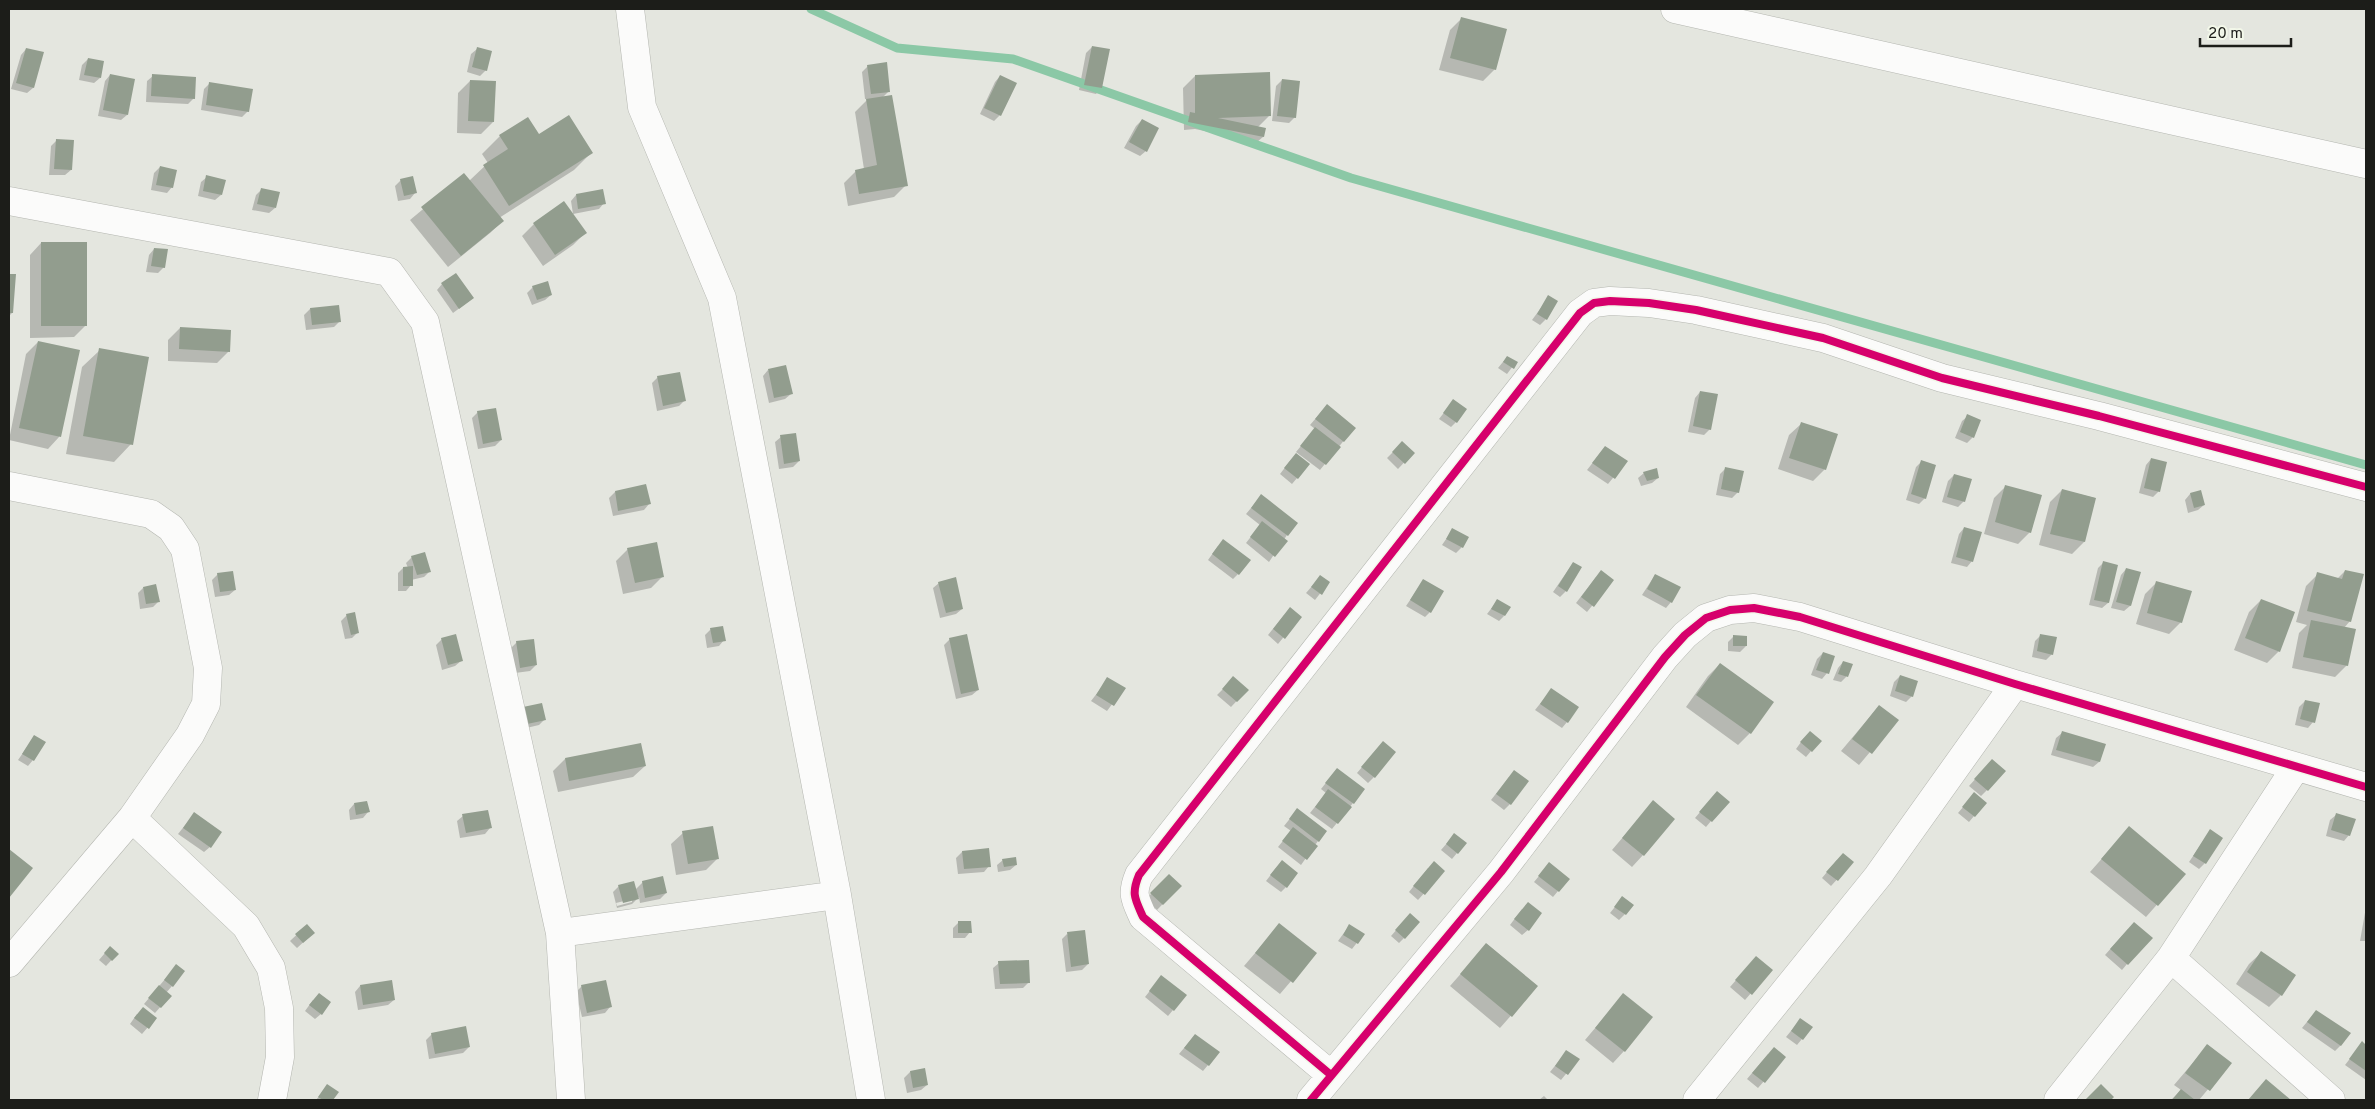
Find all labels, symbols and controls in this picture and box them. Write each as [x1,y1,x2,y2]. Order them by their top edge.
scale bar [2200,15,2291,47]
text: 20 m [2208,25,2243,44]

